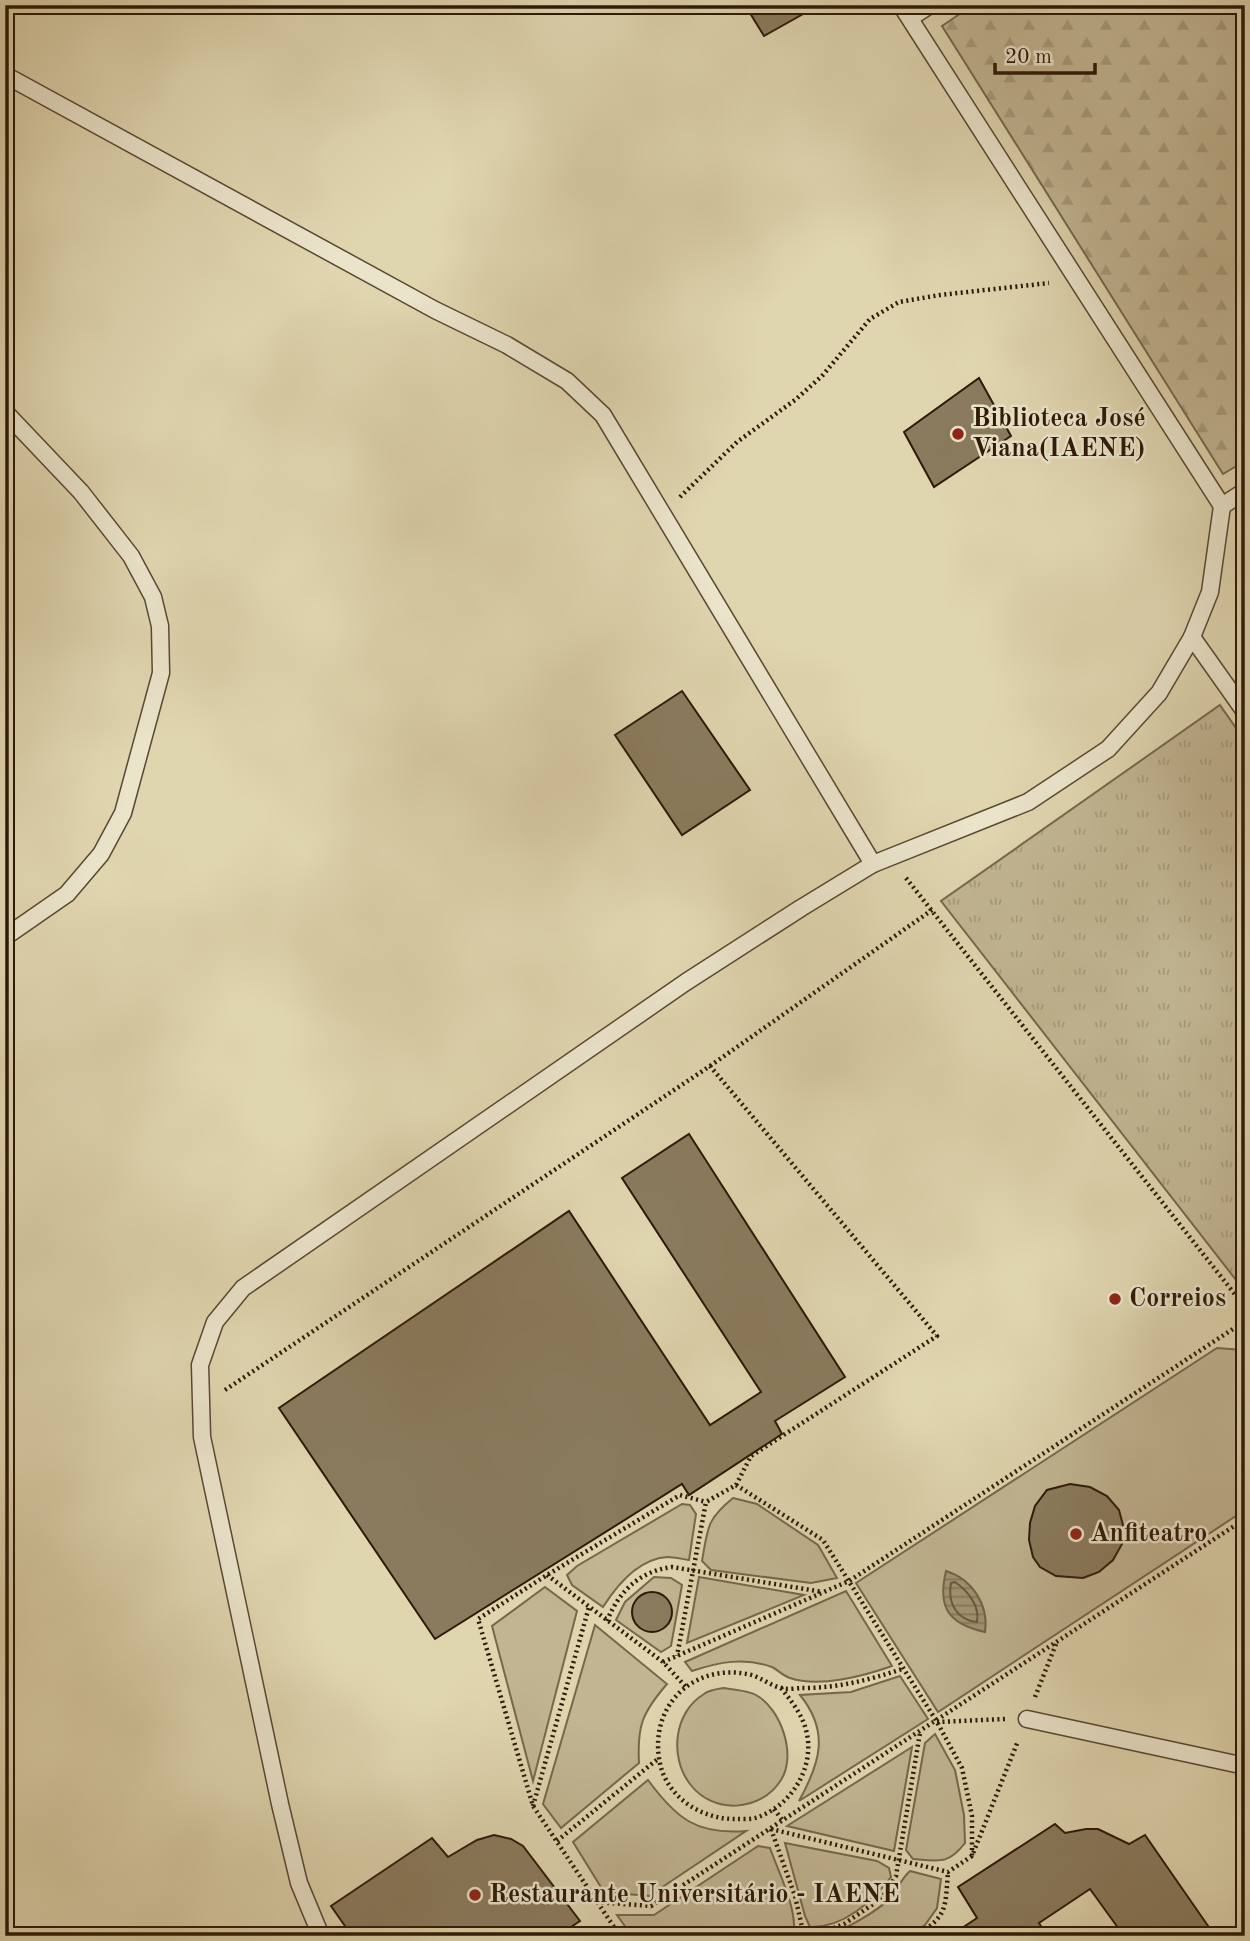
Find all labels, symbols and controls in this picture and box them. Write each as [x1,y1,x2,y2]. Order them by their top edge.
scale bar [995,32,1094,76]
text: 20 m [1005,47,1052,68]
place label: Biblioteca José Viana(IAENE) [972,406,1146,462]
marker: Biblioteca José Viana(IAENE) [950,426,966,442]
place label: Correios [1129,1286,1226,1312]
marker: Correios [1107,1291,1123,1307]
place label: Anfiteatro [1090,1521,1207,1547]
marker: Anfiteatro [1068,1526,1084,1542]
place label: Restaurante Universitário - IAENE [489,1882,900,1908]
marker: Restaurante Universitário - IAENE [467,1887,483,1903]

